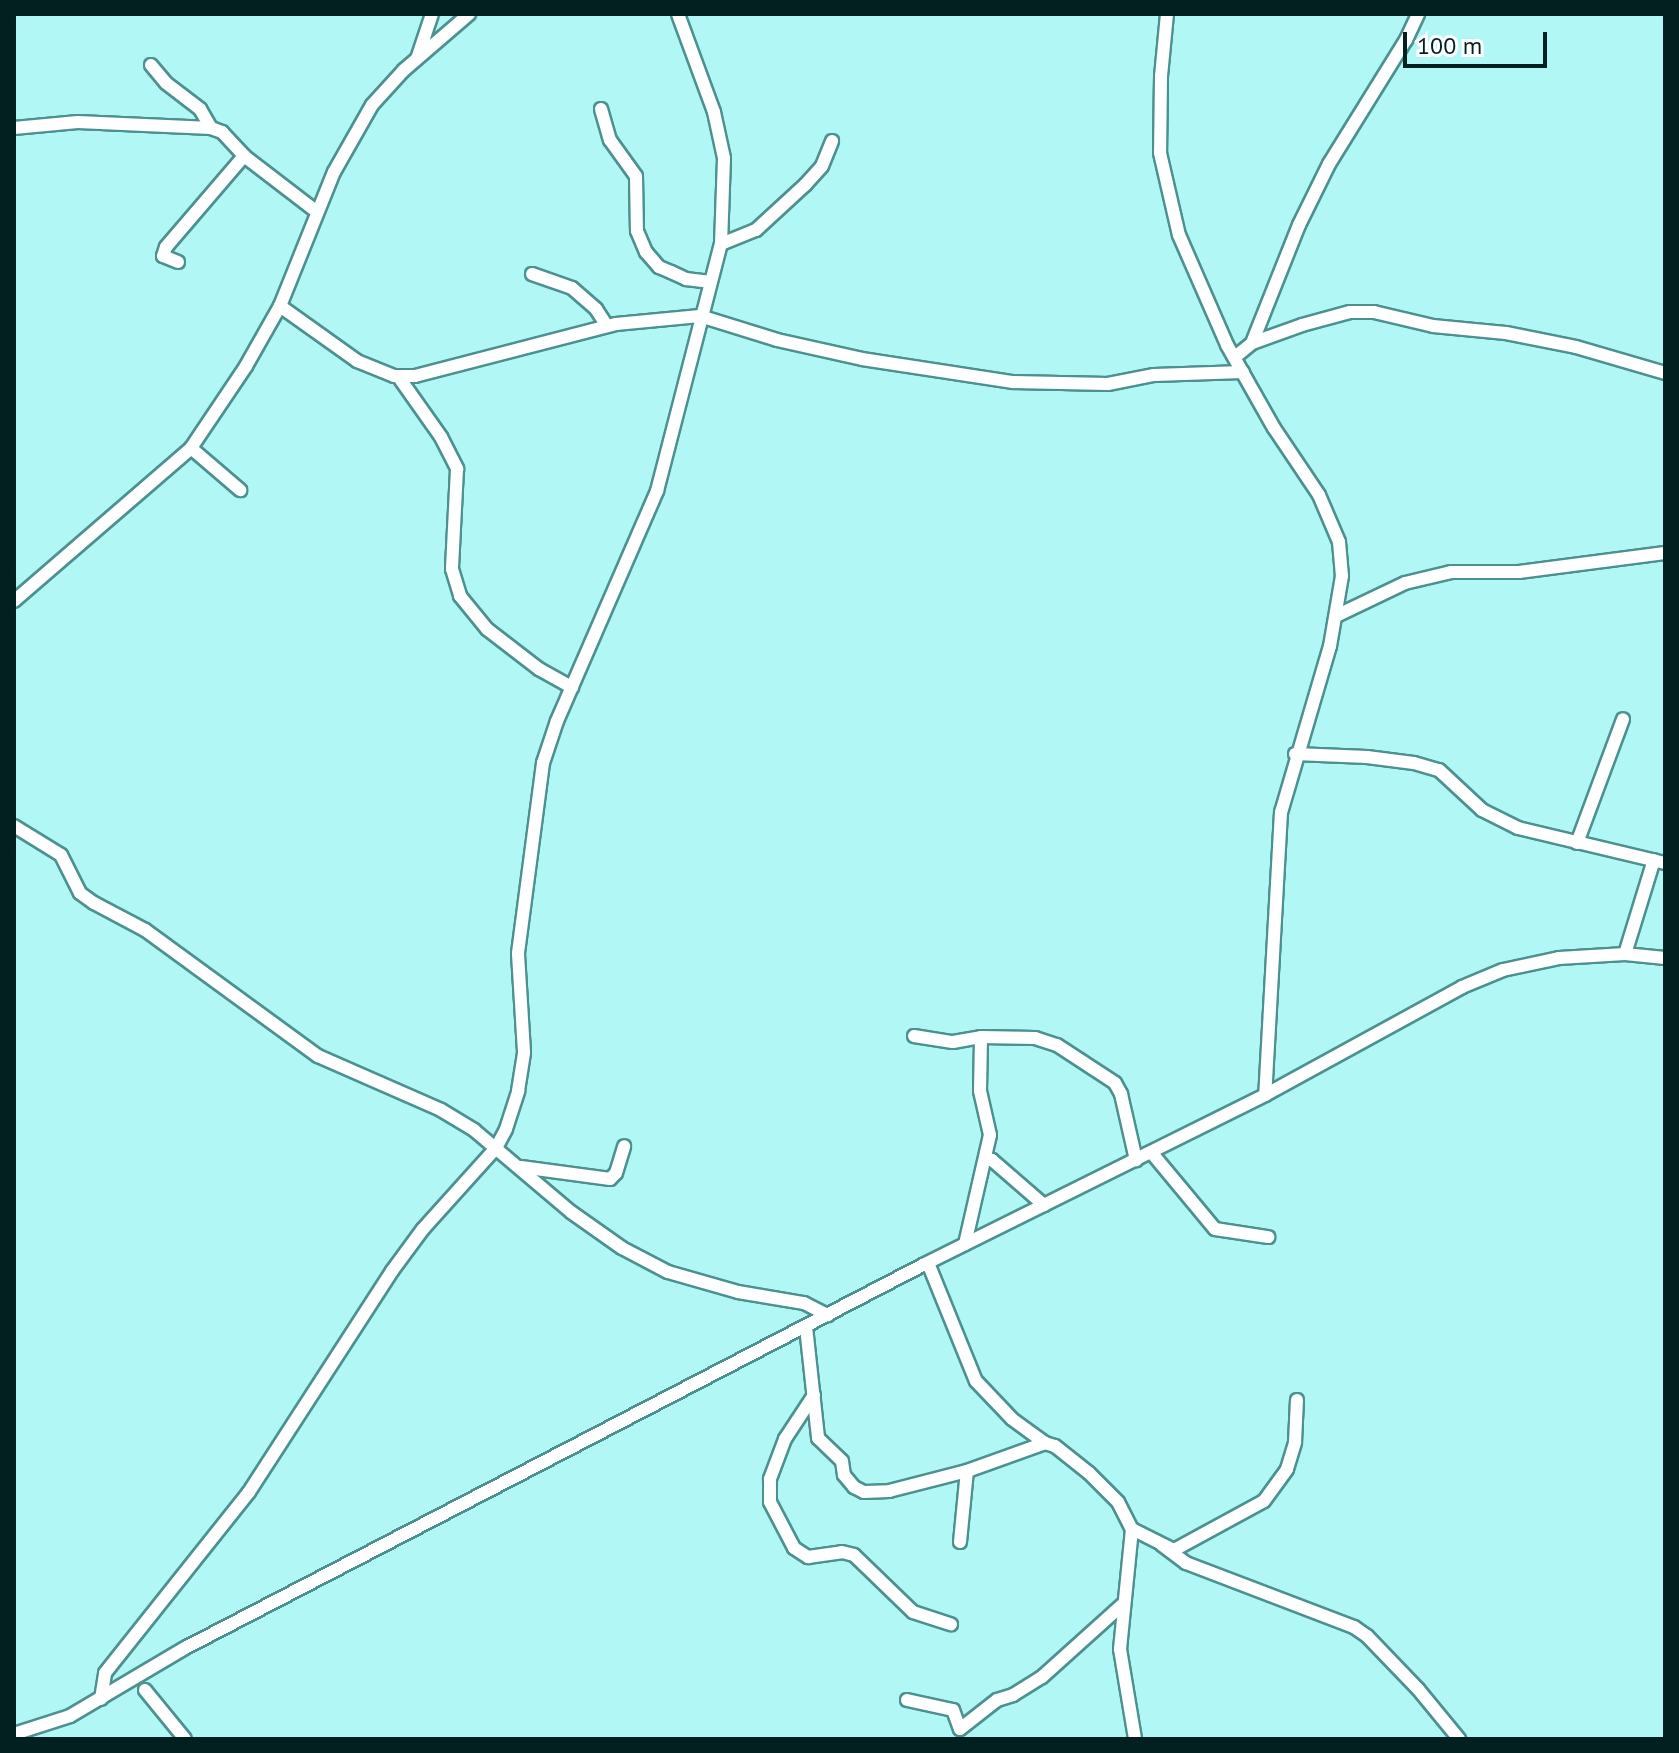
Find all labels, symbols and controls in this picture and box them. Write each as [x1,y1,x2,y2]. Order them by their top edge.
scale bar [1407,16,1551,66]
text: 100 m [1417,30,1482,61]

